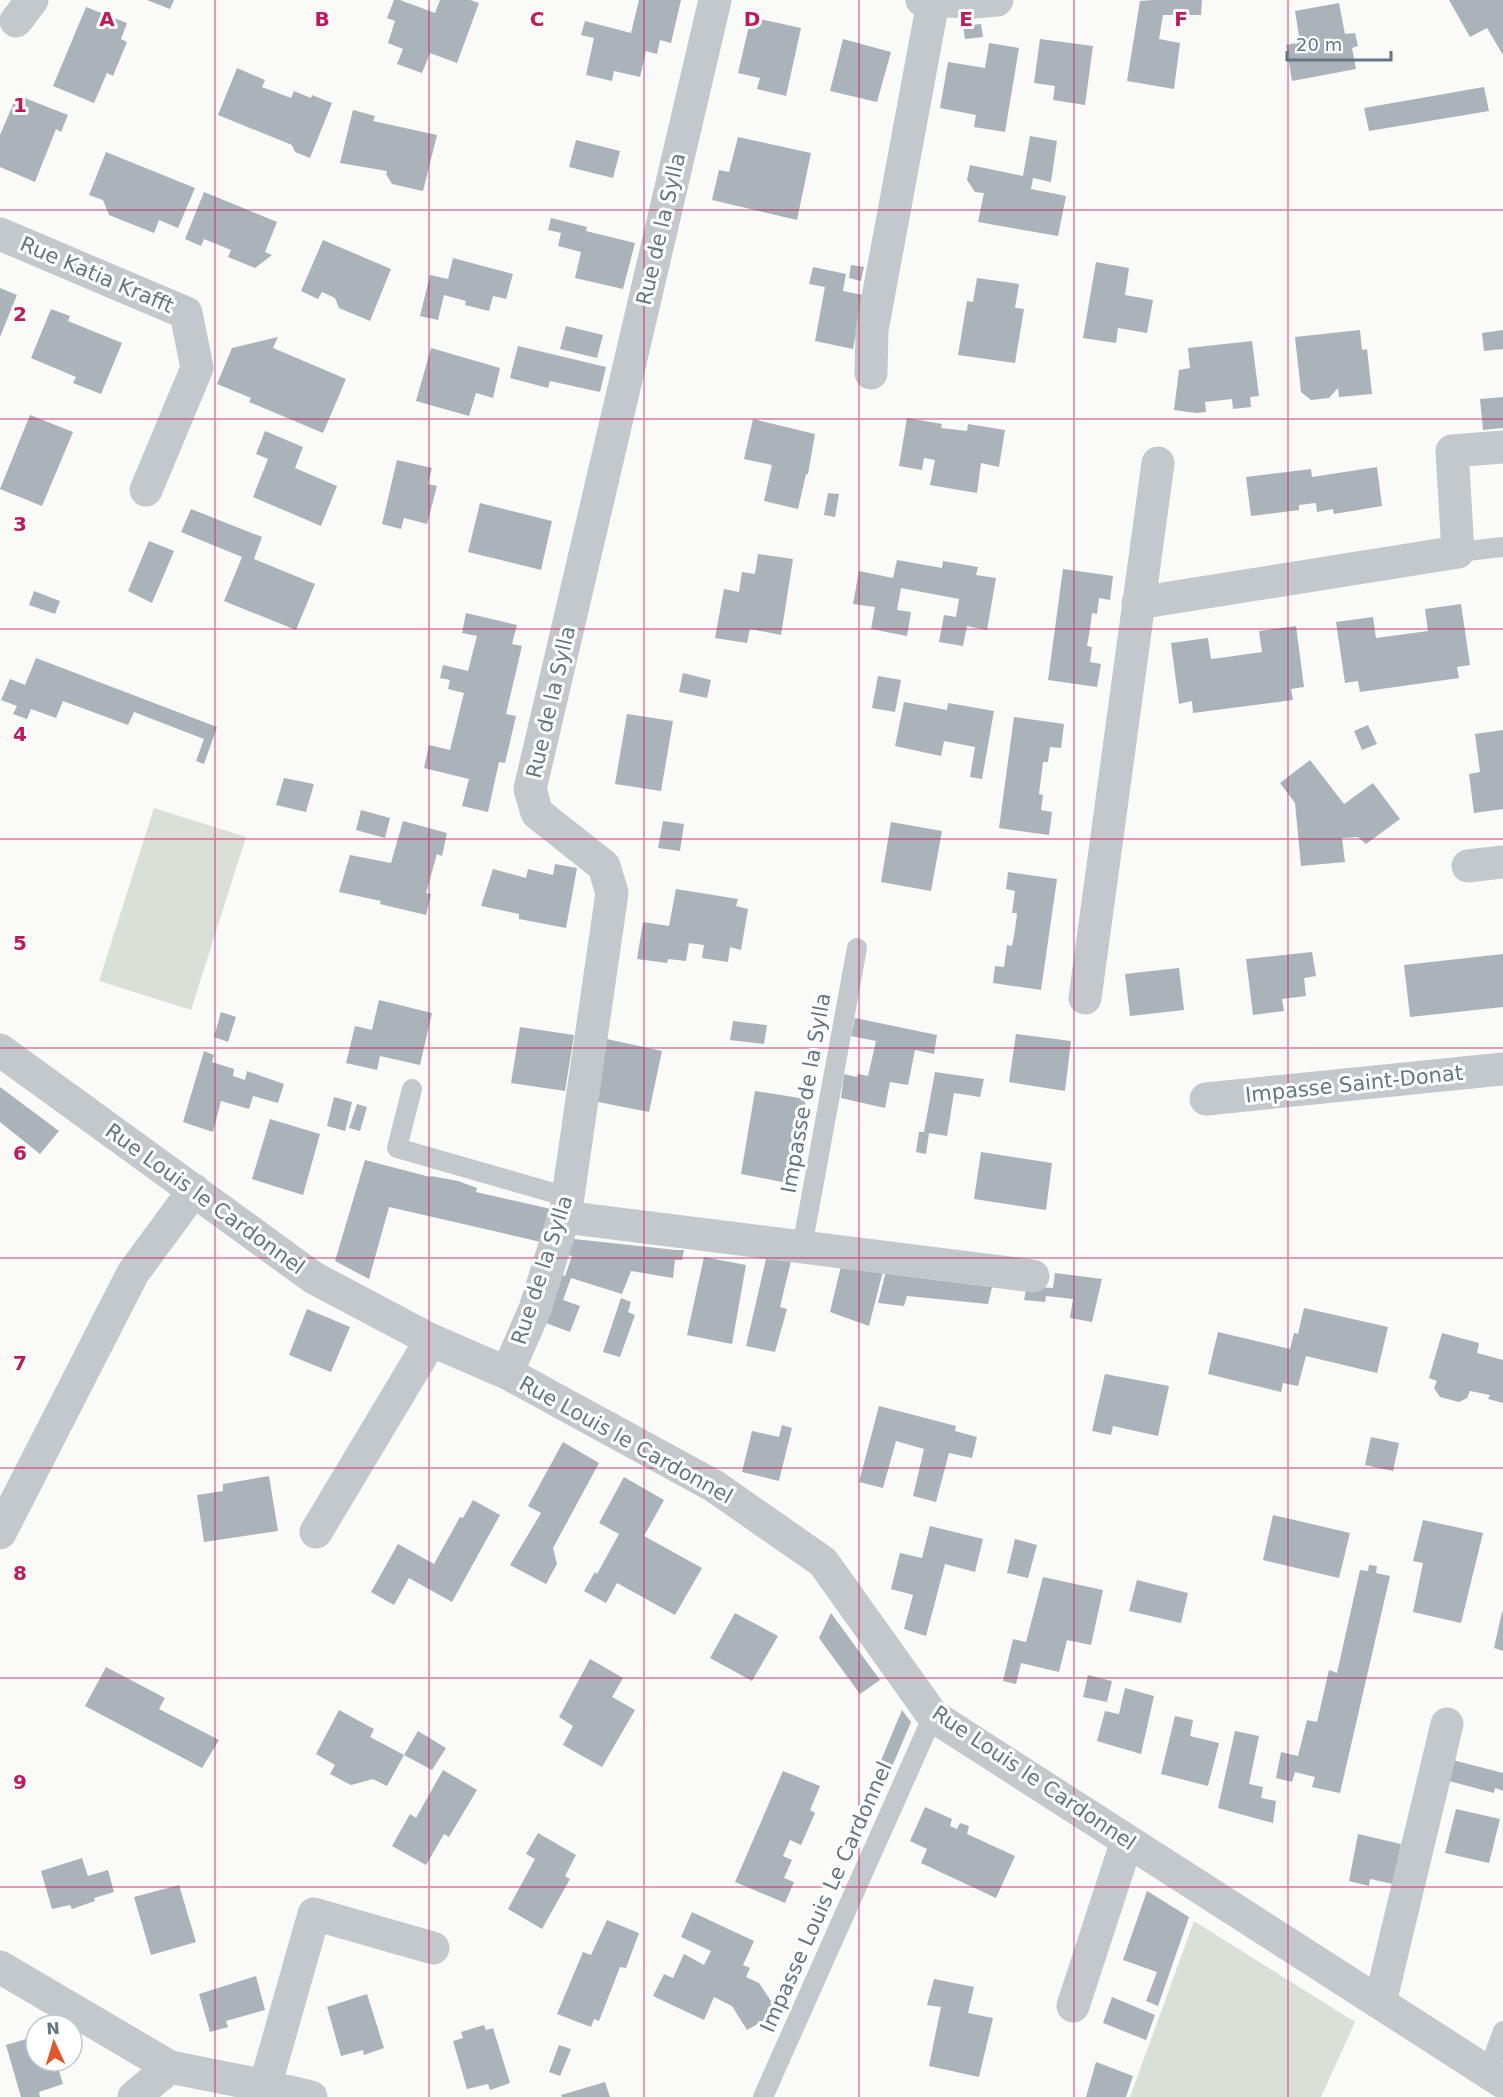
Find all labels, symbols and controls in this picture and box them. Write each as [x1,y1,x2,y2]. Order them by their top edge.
text: A [99,7,115,31]
text: B [314,7,330,31]
text: C [530,7,544,31]
text: D [744,7,760,31]
text: E [959,7,973,31]
text: F [1174,7,1188,31]
scale bar [1287,24,1390,62]
text: 20 m [1296,34,1342,55]
text: 1 [13,93,27,117]
street label: Rue de la Sylla [632,151,690,307]
street label: Rue Katia Krafft [17,232,177,318]
text: 2 [13,302,27,326]
text: 3 [13,512,27,536]
street label: Rue de la Sylla [522,624,580,780]
text: 4 [13,722,27,746]
text: 5 [13,931,27,955]
street label: Impasse de la Sylla [777,991,835,1195]
street label: Impasse Saint-Donat [1244,1061,1464,1107]
street label: Rue Louis le Cardonnel [101,1119,309,1279]
text: 6 [13,1141,27,1165]
street label: Rue de la Sylla [507,1193,577,1347]
text: 7 [13,1351,27,1375]
street label: Rue Louis le Cardonnel [515,1371,737,1509]
text: 8 [13,1561,27,1585]
street label: Rue Louis le Cardonnel [928,1701,1140,1855]
street label: Impasse Louis Le Cardonnel [755,1758,897,2036]
text: 9 [13,1770,27,1794]
north arrow [24,2013,84,2073]
text: N [46,2019,60,2038]

